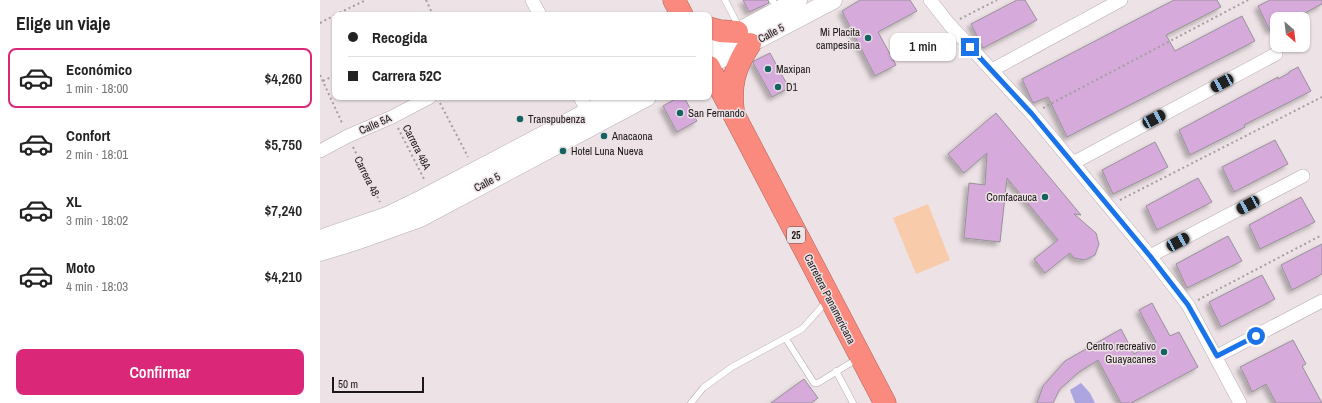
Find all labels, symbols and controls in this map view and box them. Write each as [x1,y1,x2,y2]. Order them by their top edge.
text: Elige un viaje [16,11,110,36]
north arrow [1270,12,1310,52]
map controls [1270,12,1310,52]
street label: Calle 5 [755,20,787,46]
place label: Mi Placita campesina [816,25,860,52]
text: Recogida [372,27,427,48]
marker: Mi Placita campesina [863,33,873,43]
callout: 1 min [890,33,956,61]
text: 1 min [909,38,937,55]
route end [961,38,979,56]
text: Económico [66,59,132,80]
icon: car [18,60,54,96]
place label: Maxipan [776,62,811,76]
marker: Maxipan [763,64,773,74]
text: Carrera 52C [372,65,442,86]
text: $4,260 [264,68,302,89]
car [1209,72,1235,94]
text: 1 min · 18:00 [66,80,128,97]
place label: D1 [786,80,798,94]
marker: D1 [773,82,783,92]
place label: San Fernando [688,106,745,120]
marker: San Fernando [675,108,685,118]
car [1141,108,1167,130]
street label: Calle 5A [357,110,394,137]
place label: Transpubenza [528,112,585,126]
marker: Transpubenza [515,114,525,124]
street label: Carrera 48A [400,122,435,173]
text: Confort [66,125,110,146]
icon: car [18,126,54,162]
place label: Anacaona [611,129,653,143]
marker: Anacaona [599,131,609,141]
text: $5,750 [264,134,302,155]
place label: Hotel Luna Nueva [571,144,643,158]
text: 2 min · 18:01 [66,146,128,163]
marker: Hotel Luna Nueva [558,146,568,156]
street label: Carrera 48 [351,154,383,198]
street label: Calle 5 [471,169,503,195]
place label: Comfacauca [986,190,1037,204]
text: XL [66,191,82,212]
icon: car [18,192,54,228]
marker: Comfacauca [1040,192,1050,202]
car [1235,194,1261,216]
text: $7,240 [264,200,302,221]
text: 3 min · 18:02 [66,212,128,229]
road number: 25 [787,227,805,243]
car [1165,231,1191,253]
street label: Carretera Panamericana [801,252,859,346]
text: Moto [66,257,95,278]
icon: car [18,258,54,294]
text: $4,210 [264,266,302,287]
text: 4 min · 18:03 [66,278,128,295]
route start [1247,327,1265,345]
place label: Centro recreativo Guayacanes [1086,339,1156,366]
marker: Centro recreativo Guayacanes [1159,347,1169,357]
button: Confirmar [16,349,304,395]
scale bar [332,375,424,394]
text: 50 m [338,377,358,391]

